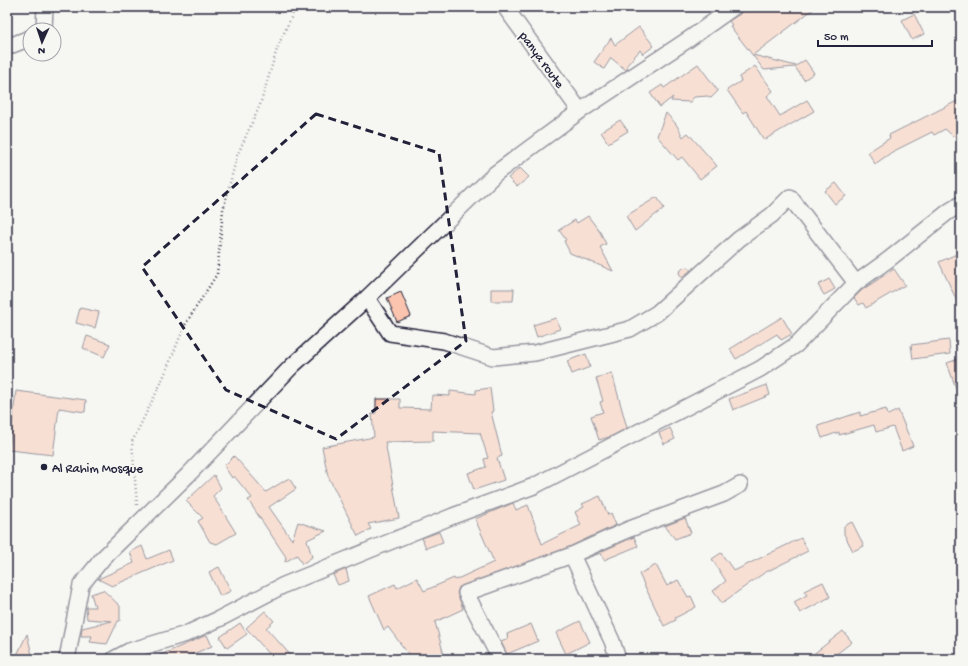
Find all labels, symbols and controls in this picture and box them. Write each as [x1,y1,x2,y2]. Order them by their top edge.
north arrow [22,22,62,62]
scale bar [818,22,932,48]
street label: panya route [515,29,567,92]
text: 50 m [824,31,849,45]
text: N [38,44,45,56]
marker: Al Rahim Mosque [39,462,49,472]
place label: Al Rahim Mosque [52,462,143,477]

